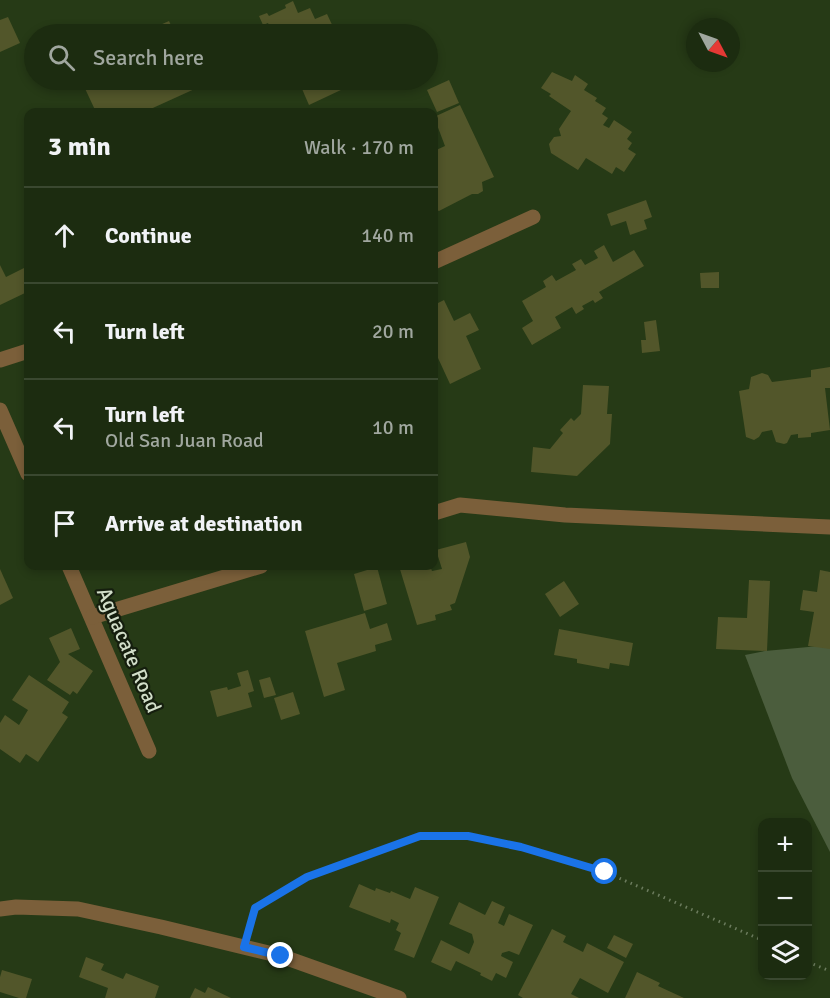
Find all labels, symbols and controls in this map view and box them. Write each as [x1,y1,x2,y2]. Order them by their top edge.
north arrow [686,18,740,72]
search box [24,24,438,90]
icon: search [45,41,78,74]
text: Search here [93,44,204,71]
text: 3 min [48,131,111,163]
text: Walk · 170 m [304,135,414,160]
icon: ahead [48,219,81,252]
text: Continue [105,222,192,249]
text: 140 m [361,223,414,248]
icon: left [48,315,81,348]
text: Turn left [105,318,185,345]
text: 20 m [372,319,414,344]
text: Turn left [105,401,185,428]
icon: left [48,411,81,444]
text: 10 m [372,415,414,440]
text: Old San Juan Road [105,428,264,453]
icon: arrive [48,507,81,540]
text: Arrive at destination [105,510,302,537]
street label: Aguacate Road [91,584,167,716]
map controls [758,818,812,980]
button: + [758,818,812,872]
route start [591,858,617,884]
button: − [758,872,812,926]
button: layers [758,926,812,980]
route end [267,942,293,968]

